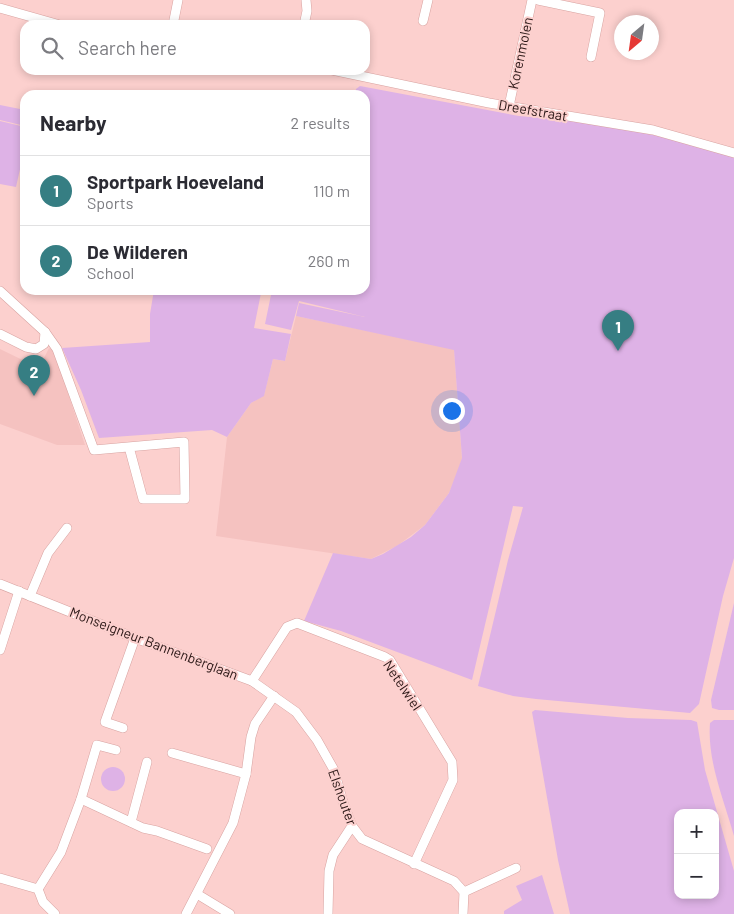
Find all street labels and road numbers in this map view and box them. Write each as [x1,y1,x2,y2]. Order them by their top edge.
street label: Korenmolen [504,15,536,91]
street label: Dreefstraat [497,96,569,124]
street label: Monseigneur Bannenberglaan [67,603,241,683]
street label: Netelwiel [380,657,426,713]
street label: Elshouter [325,767,361,827]

